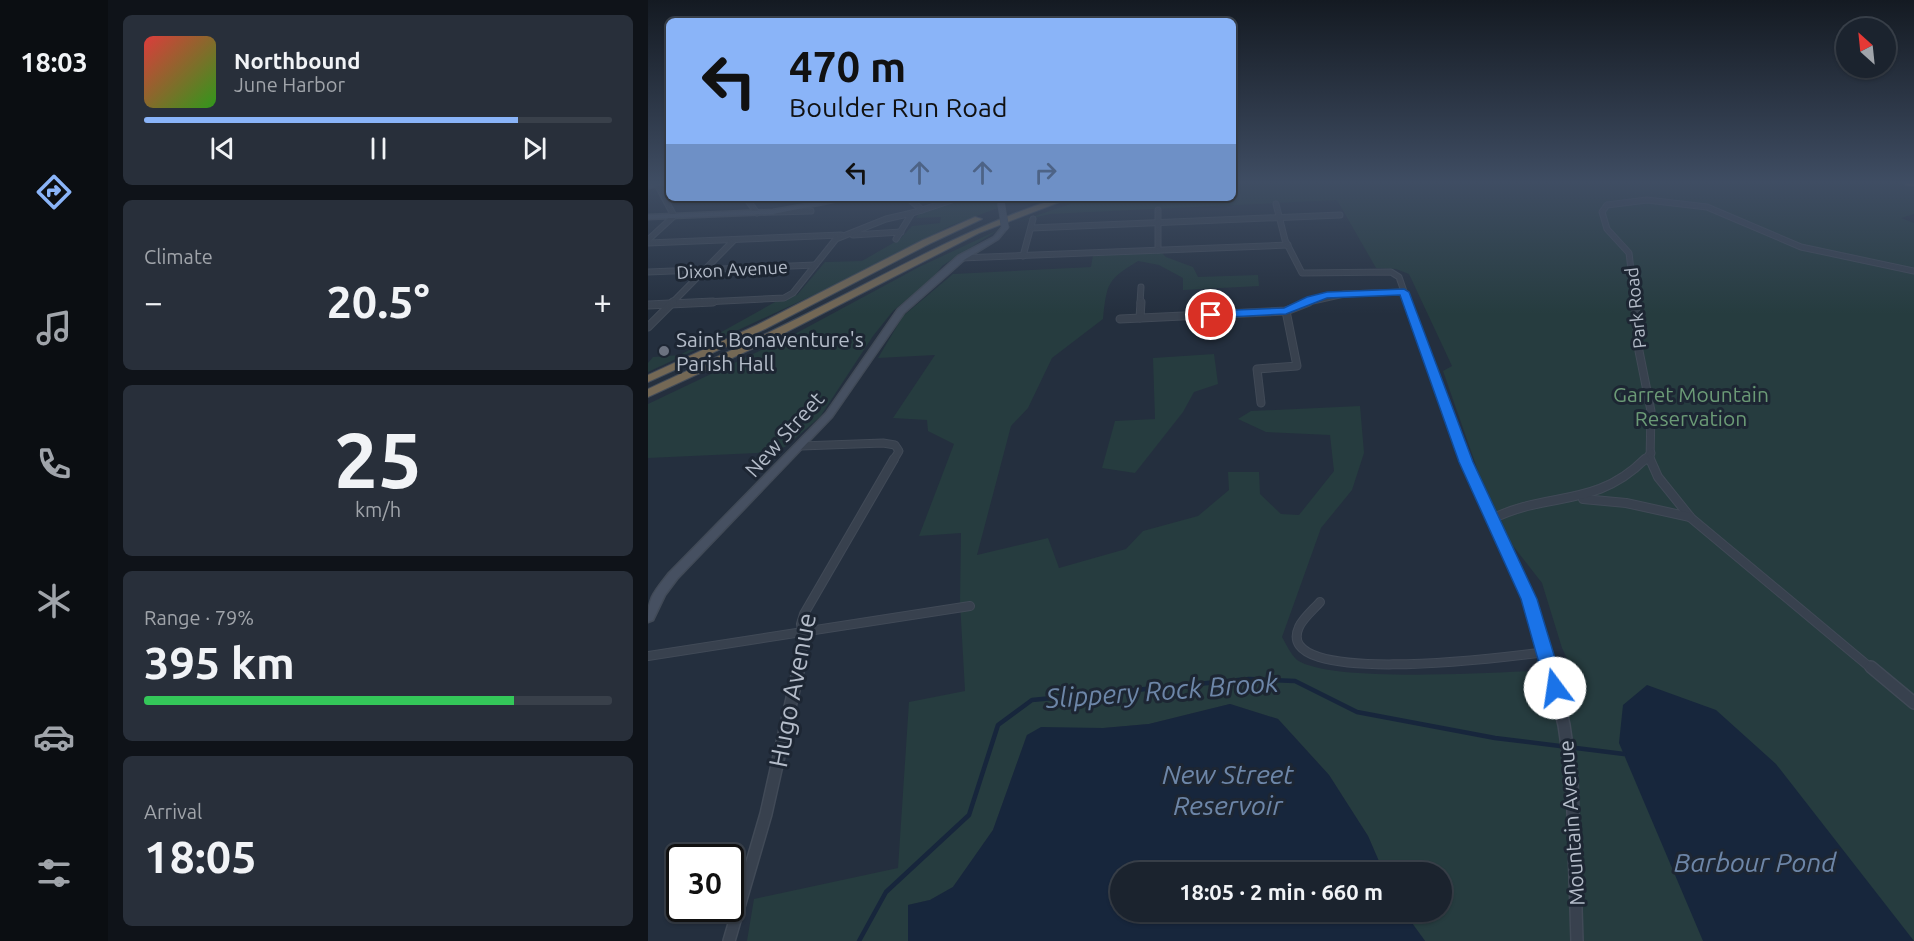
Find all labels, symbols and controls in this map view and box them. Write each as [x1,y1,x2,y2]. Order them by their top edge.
north arrow [1836,18,1896,78]
map controls [1836,18,1896,78]
icon: left [690,42,768,120]
text: 470 m [789,43,906,90]
text: 18:03 [20,47,88,77]
text: Northbound [234,48,360,73]
text: June Harbor [234,73,345,96]
text: Boulder Run Road [789,92,1008,122]
icon: previous [206,132,239,165]
icon: pause [362,132,395,165]
icon: next [518,132,551,165]
icon: left [840,156,873,189]
icon: ahead [903,156,936,189]
icon: ahead [966,156,999,189]
icon: right [1029,156,1062,189]
icon: directions [33,171,75,213]
text: Climate [144,245,213,268]
street label: Dixon Avenue [676,256,788,282]
street label: Park Road [1621,266,1649,350]
text: 20.5° [326,276,430,327]
text: − [144,283,163,320]
text: + [593,283,612,320]
pin [1185,289,1236,340]
icon: arrive [1194,298,1227,331]
icon: music [33,307,75,349]
place label: Saint Bonaventure's Parish Hall [676,327,864,375]
marker: Saint Bonaventure's Parish Hall [657,344,671,358]
park label: Garret Mountain Reservation [1613,382,1769,430]
street label: New Street [740,386,828,482]
text: 25 [334,415,422,503]
icon: phone [33,443,75,485]
text: km/h [355,498,401,521]
icon: climate [33,580,75,622]
text: Range · 79% [144,606,254,629]
street label: Hugo Avenue [763,610,821,770]
text: 395 km [144,637,295,688]
position arrow [1523,656,1587,720]
water label: Slippery Rock Brook [1044,667,1280,713]
icon: car [33,716,75,758]
street label: Mountain Avenue [1553,739,1589,907]
water label: New Street Reservoir [1162,759,1294,820]
text: Arrival [144,800,202,823]
text: 18:05 [144,831,257,882]
speed limit sign: 30 [666,844,744,922]
water label: Barbour Pond [1674,847,1837,877]
icon: filters [33,852,75,894]
text: 18:05 · 2 min · 660 m [1179,879,1383,904]

